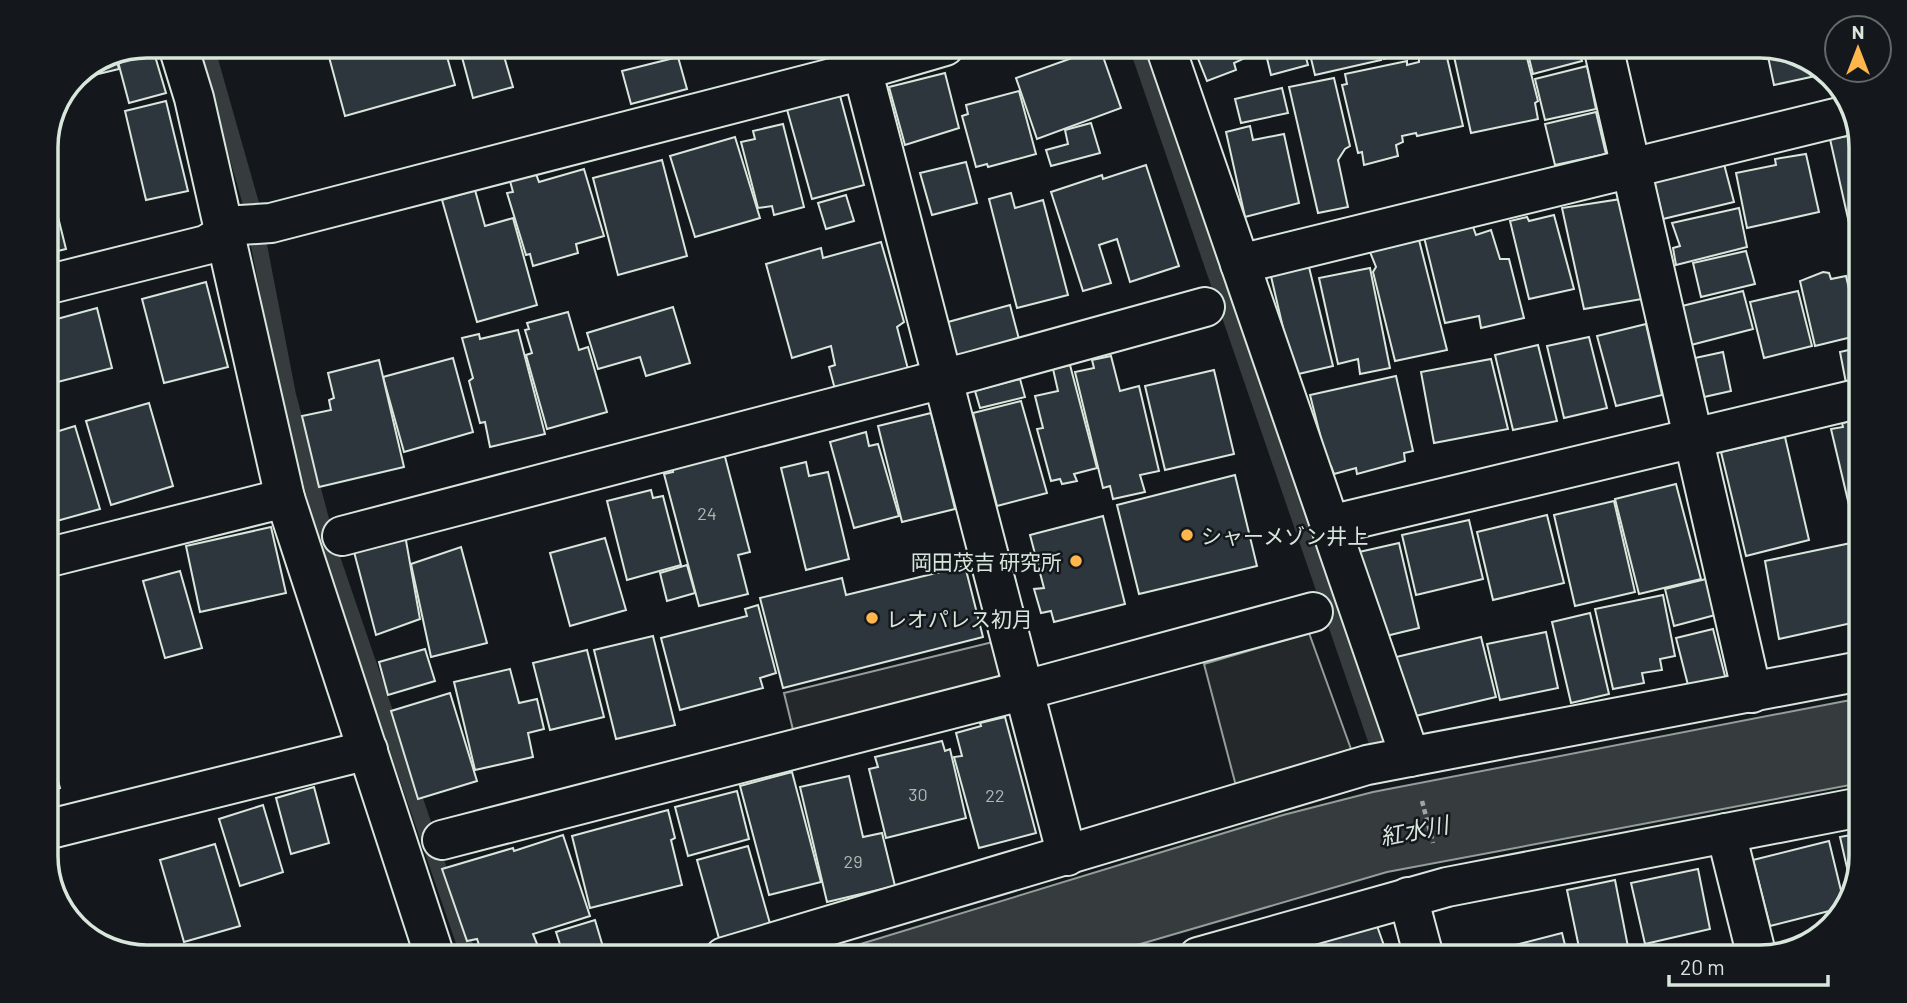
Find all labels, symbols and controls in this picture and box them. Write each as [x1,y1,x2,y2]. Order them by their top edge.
north arrow [1823,14,1893,84]
text: N [1852,20,1864,43]
house number: 24 [697,502,717,524]
place label: シャーメゾン井上 [1201,523,1368,548]
marker: シャーメゾン井上 [1179,527,1195,543]
place label: 岡田茂吉 研究所 [911,549,1062,574]
marker: 岡田茂吉 研究所 [1068,553,1084,569]
place label: レオパレス初月 [886,606,1033,631]
marker: レオパレス初月 [864,610,880,626]
house number: 30 [908,783,928,805]
house number: 22 [985,784,1005,806]
water label: 紅水川 [1377,809,1453,850]
house number: 29 [843,850,863,872]
scale bar [1669,944,1828,988]
text: 20 m [1680,954,1725,979]

